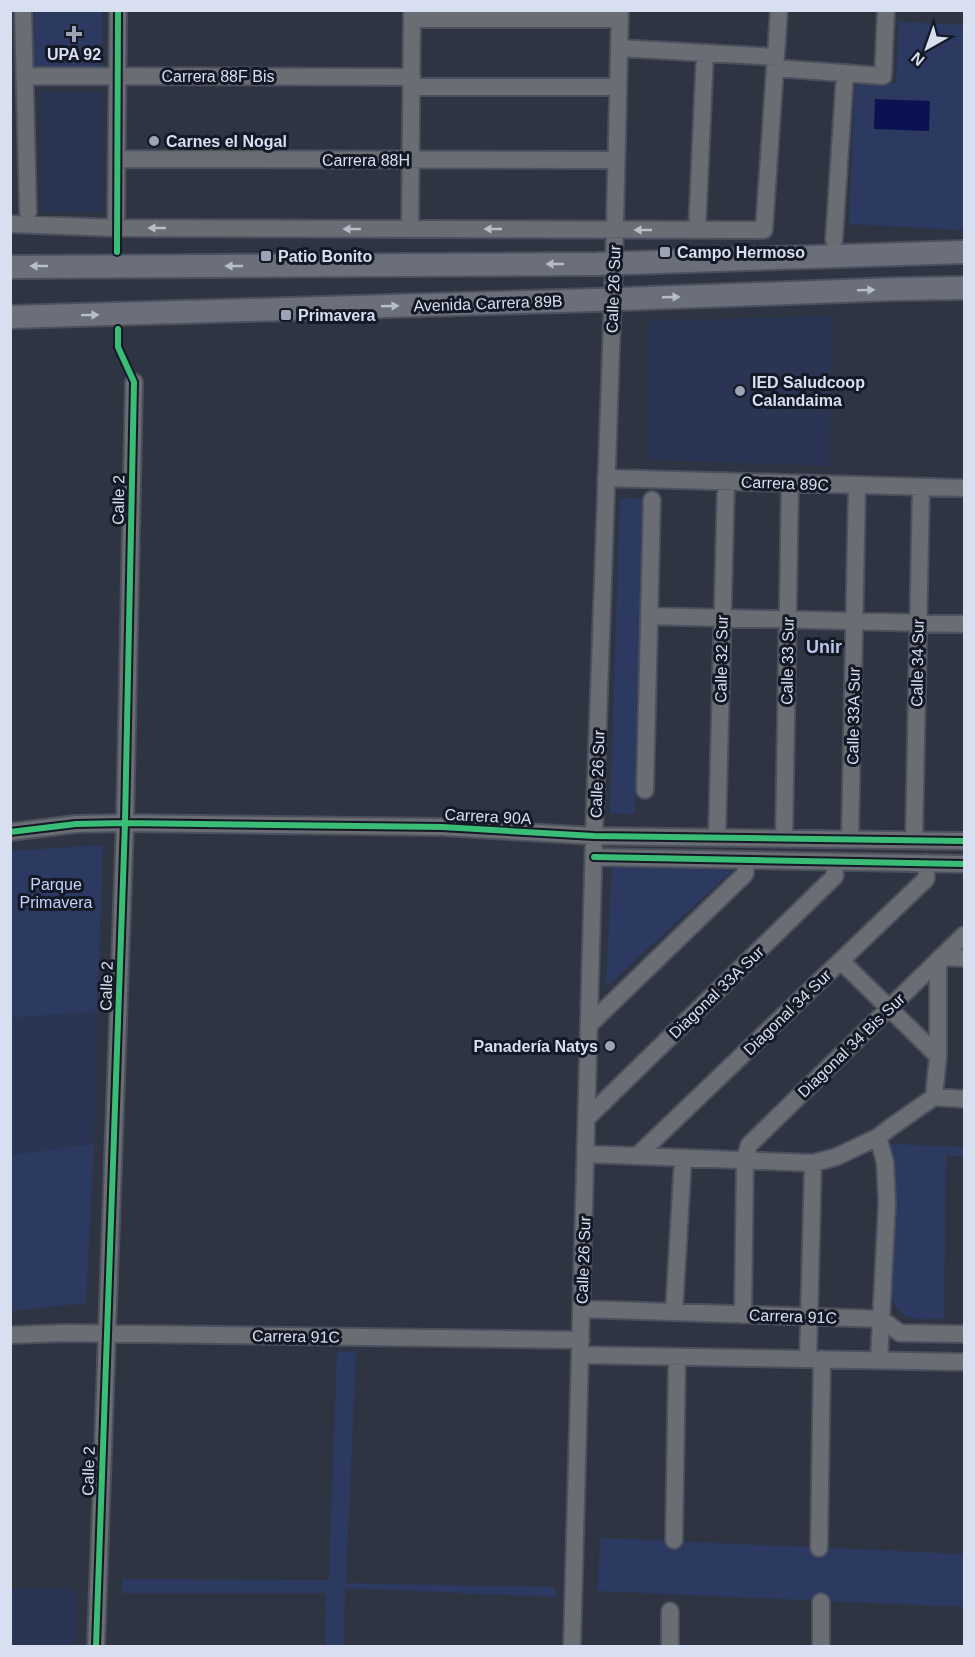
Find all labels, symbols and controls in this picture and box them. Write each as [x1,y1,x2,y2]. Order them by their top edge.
north arrow [897,18,957,78]
marker: UPA 92 [65,25,83,43]
place label: UPA 92 [47,46,101,63]
text: N [908,49,928,69]
street label: Carrera 88F Bis [162,68,274,85]
place label: Carnes el Nogal [166,133,287,150]
marker: Carnes el Nogal [147,134,161,148]
street label: Carrera 88H [322,152,410,169]
one-way arrow [147,223,166,233]
one-way arrow [342,224,361,234]
one-way arrow [484,224,503,234]
one-way arrow [633,225,652,235]
street label: Calle 26 Sur [603,244,624,333]
place label: Campo Hermoso [677,244,805,261]
marker: Campo Hermoso [658,245,672,259]
place label: Patio Bonito [278,248,372,265]
marker: Patio Bonito [259,249,273,263]
one-way arrow [546,259,565,269]
one-way arrow [225,261,244,271]
one-way arrow [30,262,49,271]
one-way arrow [856,285,875,295]
street label: Avenida Carrera 89B [413,292,563,315]
one-way arrow [661,293,680,302]
one-way arrow [380,302,399,311]
place label: Primavera [298,307,375,324]
marker: Primavera [279,308,293,322]
one-way arrow [80,310,99,320]
place label: IED Saludcoop Calandaima [752,374,865,409]
marker: IED Saludcoop Calandaima [733,384,747,398]
street label: Carrera 89C [741,473,829,494]
street label: Calle 2 [110,475,127,525]
street label: Calle 32 Sur [712,614,731,703]
street label: Calle 33 Sur [778,616,797,705]
street label: Calle 34 Sur [908,618,927,707]
district label: Unir [806,637,842,657]
street label: Calle 33A Sur [844,666,863,765]
street label: Calle 26 Sur [587,729,608,818]
street label: Carrera 90A [444,806,532,827]
park label: Parque Primavera [20,876,93,911]
street label: Diagonal 33A Sur [666,943,768,1042]
street label: Calle 2 [97,961,116,1011]
street label: Diagonal 34 Sur [740,966,835,1058]
street label: Diagonal 34 Bis Sur [795,990,909,1101]
place label: Panadería Natys [473,1038,598,1055]
marker: Panadería Natys [603,1039,617,1053]
street label: Calle 26 Sur [573,1215,594,1304]
street label: Carrera 91C [749,1306,837,1327]
street label: Carrera 91C [252,1327,340,1346]
street label: Calle 2 [79,1446,98,1496]

